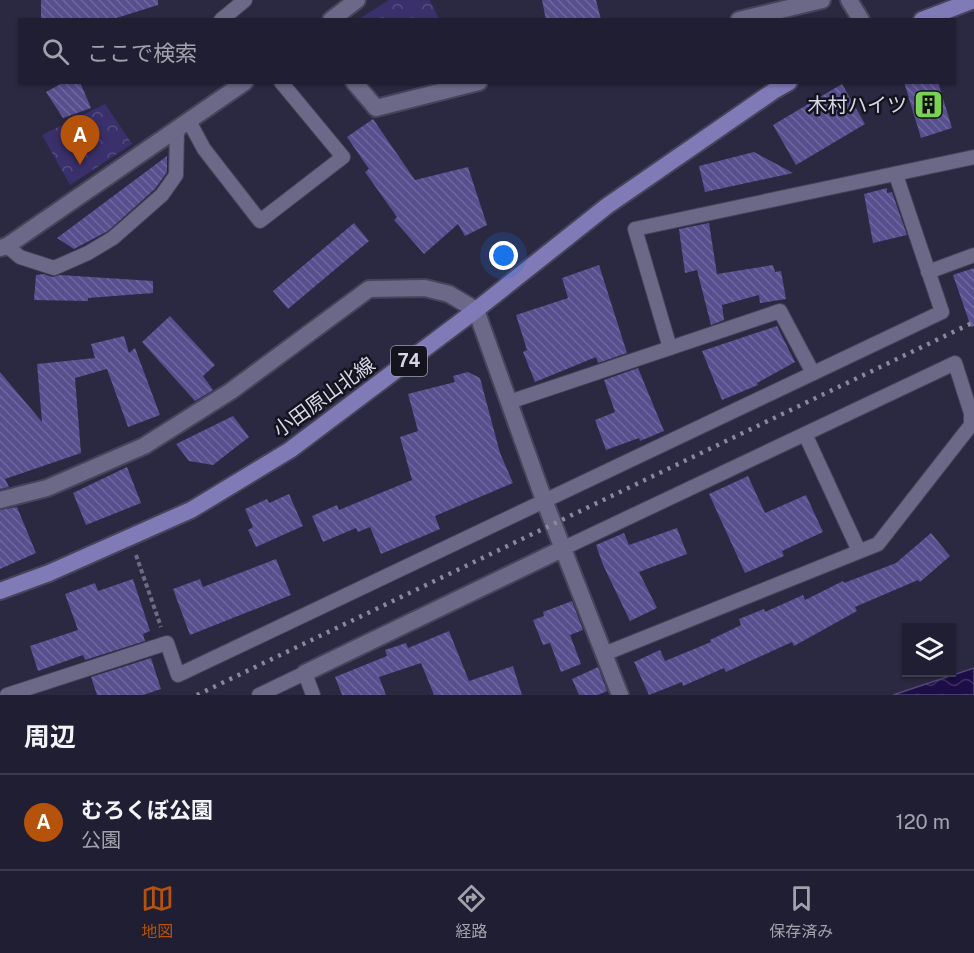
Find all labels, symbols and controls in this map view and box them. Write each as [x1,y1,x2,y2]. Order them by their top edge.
search box [18,18,956,84]
icon: search [39,35,72,68]
text: ここで検索 [87,40,197,66]
building icon: 木村ハイツ [912,89,944,121]
place label: 木村ハイツ [807,93,907,117]
pin: A [60,116,100,165]
your location [489,241,518,270]
road number: 74 [391,346,427,376]
street label: 小田原山北線 [268,352,380,442]
map controls [902,623,956,677]
button: layers [902,623,956,677]
text: 周辺 [24,721,76,752]
text: むろくぼ公園 [81,797,213,823]
text: A [36,810,51,834]
text: 120 m [896,810,950,834]
text: 公園 [81,828,121,852]
tab: 地図 [141,882,174,942]
tab: 経路 [455,882,488,942]
tab: 保存済み [769,882,833,942]

